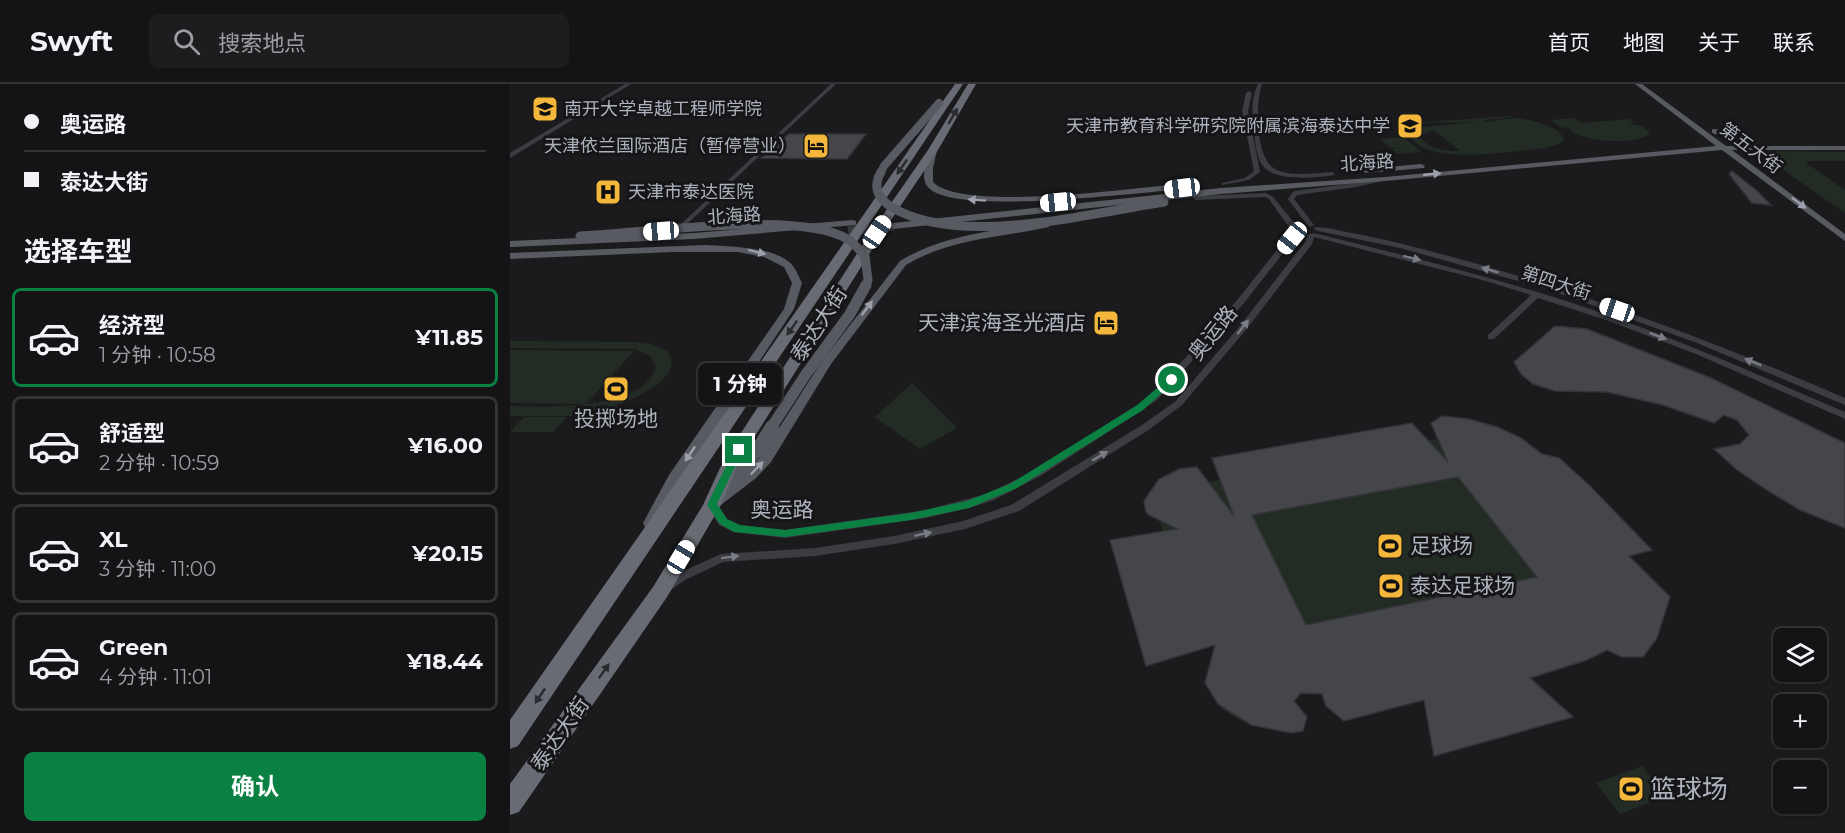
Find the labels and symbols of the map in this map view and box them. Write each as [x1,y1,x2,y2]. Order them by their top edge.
school or university icon: 南开大学卓越工程师学院 [530,94,560,124]
place label: 南开大学卓越工程师学院 [564,98,762,120]
one-way arrow [947,108,958,124]
school or university icon: 天津市教育科学研究院附属滨海泰达中学 [1395,111,1425,141]
place label: 天津市教育科学研究院附属滨海泰达中学 [1066,115,1390,137]
street label: 第五大街 [1716,118,1786,178]
hotel icon: 天津依兰国际酒店（暂停营业） [801,131,831,161]
place label: 天津依兰国际酒店（暂停营业） [544,135,796,157]
street label: 北海路 [1339,150,1395,176]
one-way arrow [897,159,908,175]
one-way arrow [1423,169,1442,179]
hospital icon: 天津市泰达医院 [593,177,623,207]
car [1163,177,1201,199]
place label: 天津市泰达医院 [628,181,754,203]
car [1039,191,1077,213]
one-way arrow [967,195,986,204]
one-way arrow [1791,197,1806,209]
street label: 北海路 [706,203,762,229]
car [859,212,895,252]
car [1274,218,1310,258]
car [642,221,680,241]
one-way arrow [748,248,766,258]
one-way arrow [1402,254,1421,264]
street label: 第四大街 [1518,261,1594,305]
one-way arrow [1481,265,1499,274]
street label: 泰达大街 [785,282,852,366]
car [1597,296,1637,324]
one-way arrow [861,300,873,315]
street label: 奥运路 [1183,300,1242,365]
hotel icon: 天津滨海圣光酒店 [1091,308,1121,338]
place label: 天津滨海圣光酒店 [918,310,1086,335]
one-way arrow [786,319,798,335]
one-way arrow [1237,319,1250,335]
one-way arrow [1649,331,1667,341]
one-way arrow [1743,357,1761,367]
callout: 1 分钟 [697,363,781,405]
route start [1158,366,1185,393]
sports icon: 投掷场地 [601,374,631,404]
place label: 投掷场地 [574,406,658,431]
route end [725,436,752,463]
one-way arrow [685,446,696,462]
one-way arrow [1092,451,1108,462]
one-way arrow [750,462,764,476]
street label: 奥运路 [751,497,814,522]
one-way arrow [914,529,933,538]
sports icon: 足球场 [1375,531,1405,561]
place label: 足球场 [1410,533,1473,558]
car [664,537,698,577]
one-way arrow [721,553,740,562]
sports icon: 泰达足球场 [1376,571,1406,601]
place label: 泰达足球场 [1410,573,1515,598]
one-way arrow [598,663,610,679]
one-way arrow [534,687,546,703]
street label: 泰达大街 [525,692,594,775]
place label: 篮球场 [1650,773,1728,805]
sports icon: 篮球场 [1616,774,1646,804]

